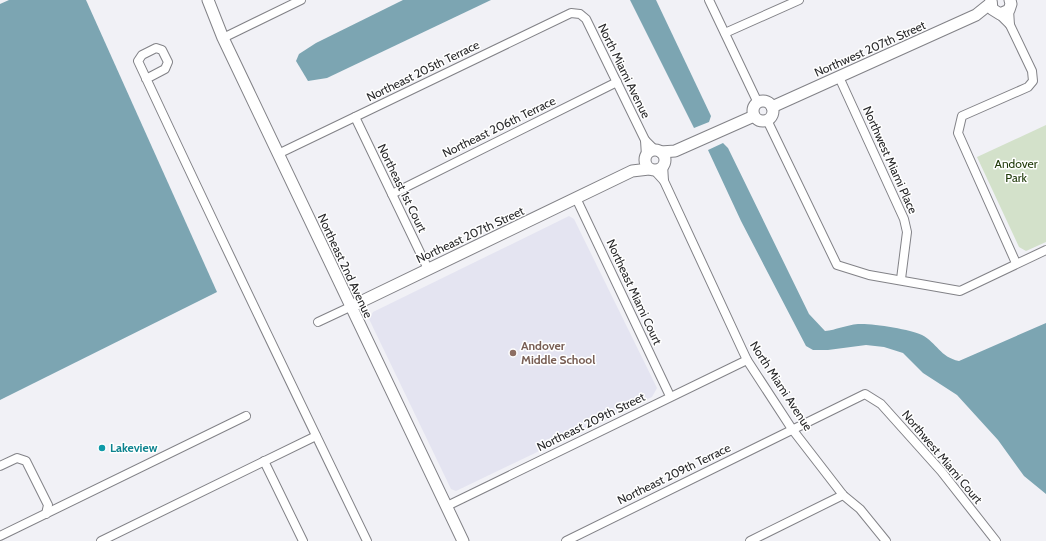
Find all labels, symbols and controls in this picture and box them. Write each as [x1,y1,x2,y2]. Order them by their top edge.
street label: Northwest 207th Street [812,17,928,80]
street label: North Miami Avenue [595,21,654,121]
street label: Northeast 205th Terrace [364,37,482,104]
street label: Northeast 206th Terrace [440,93,558,160]
street label: Northwest Miami Place [860,104,921,216]
street label: Northeast 1st Court [375,141,430,234]
park label: Andover Park [995,156,1038,185]
street label: Northeast 207th Street [413,203,526,266]
street label: Northeast 2nd Avenue [315,211,376,320]
street label: Northeast Miami Court [603,237,665,347]
place label: Andover Middle School [521,338,595,367]
street label: North Miami Avenue [747,338,816,433]
marker: Andover Middle School [508,348,518,358]
street label: Northeast 209th Street [534,389,647,454]
street label: Northwest Miami Court [899,407,986,506]
place label: Lakeview [110,440,158,455]
street label: Northeast 209th Terrace [615,440,733,507]
marker: Lakeview [97,443,107,453]

